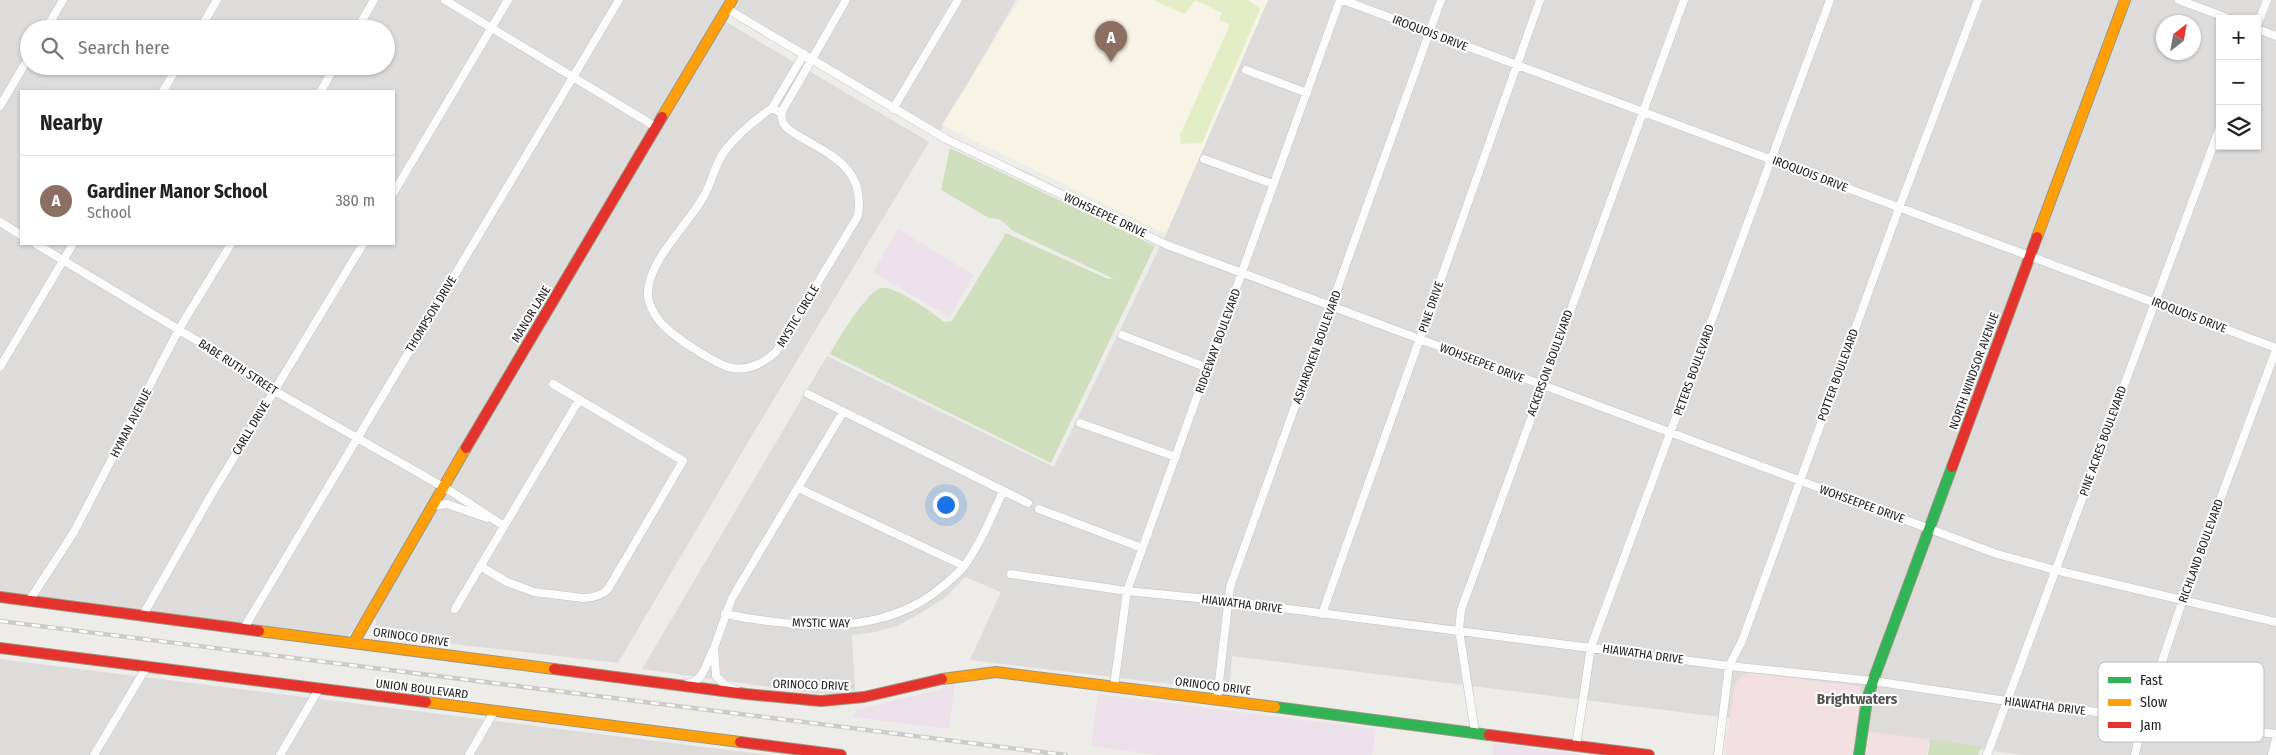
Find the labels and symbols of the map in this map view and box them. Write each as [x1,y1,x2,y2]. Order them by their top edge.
street label: IROQUOIS DRIVE [1390,12,1470,54]
north arrow [2156,15,2201,60]
pin: A [1095,21,1127,62]
street label: IROQUOIS DRIVE [1770,153,1850,195]
street label: WOHSEEPEE DRIVE [1061,190,1149,240]
street label: THOMPSON DRIVE [403,273,460,355]
street label: PINE DRIVE [1416,279,1446,335]
street label: MYSTIC CIRCLE [774,282,822,350]
street label: MANOR LANE [509,283,554,345]
street label: RIDGEWAY BOULEVARD [1193,287,1243,395]
street label: ASHAROKEN BOULEVARD [1290,288,1344,406]
street label: IROQUOIS DRIVE [2149,294,2229,336]
street label: ACKERSON BOULEVARD [1524,308,1576,418]
street label: NORTH WINDSOR AVENUE [1946,310,2002,432]
street label: PETERS BOULEVARD [1671,322,1717,418]
street label: POTTER BOULEVARD [1815,327,1861,423]
street label: BABE RUTH STREET [196,336,281,398]
street label: WOHSEEPEE DRIVE [1438,340,1527,386]
street label: PINE ACRES BOULEVARD [2077,384,2129,498]
street label: HYMAN AVENUE [108,386,155,460]
street label: CARLL DRIVE [229,398,273,458]
street label: WOHSEEPEE DRIVE [1817,482,1907,526]
your location [933,492,959,518]
street label: RICHLAND BOULEVARD [2176,497,2226,605]
street label: HIAWATHA DRIVE [1201,592,1284,616]
street label: MYSTIC WAY [792,615,850,631]
street label: ORINOCO DRIVE [372,625,450,649]
street label: HIAWATHA DRIVE [1602,641,1685,667]
legend [2098,662,2264,742]
text: Fast [2140,672,2163,689]
street label: ORINOCO DRIVE [1174,674,1252,698]
street label: UNION BOULEVARD [375,676,469,702]
street label: ORINOCO DRIVE [772,677,850,693]
district label: Brightwaters [1817,690,1898,708]
street label: HIAWATHA DRIVE [2004,694,2087,718]
text: Slow [2140,694,2167,711]
text: Jam [2140,717,2161,734]

